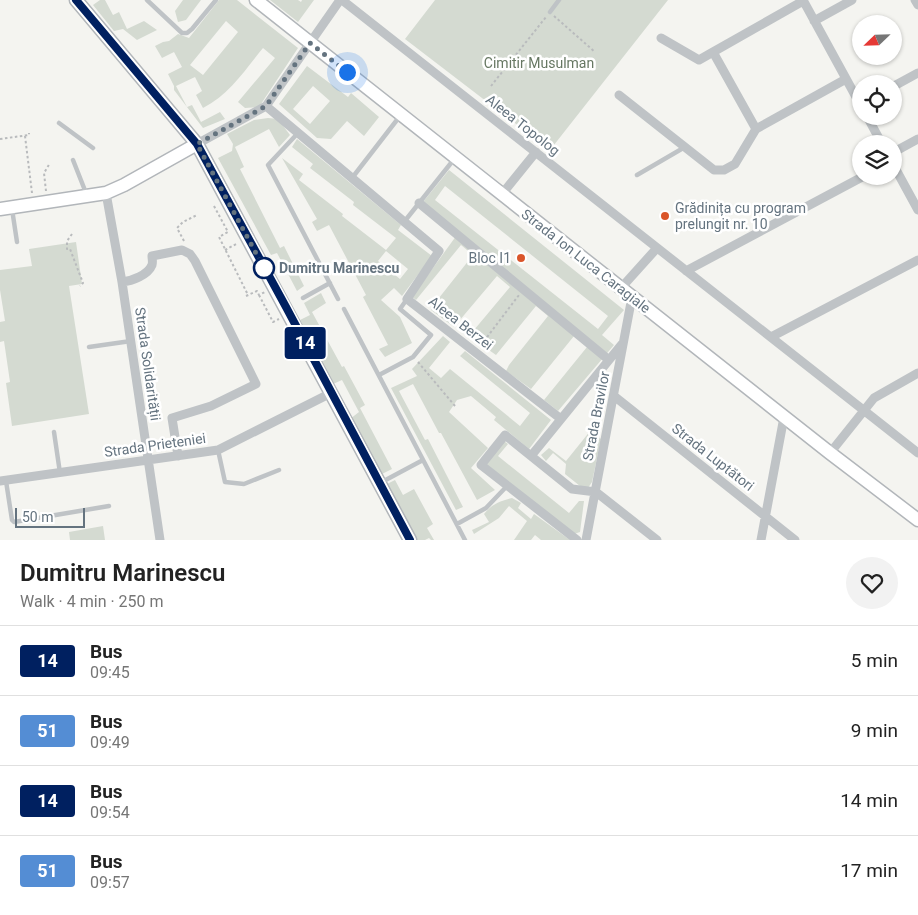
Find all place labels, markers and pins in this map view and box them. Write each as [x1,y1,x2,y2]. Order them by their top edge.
place label: Grădinița cu program prelungit nr. 10 [675,200,806,232]
marker: Grădinița cu program prelungit nr. 10 [659,210,671,222]
place label: Bloc I1 [468,250,511,266]
marker: Bloc I1 [515,252,527,264]
marker: Dumitru Marinescu [253,257,275,279]
place label: Dumitru Marinescu [279,260,399,276]

